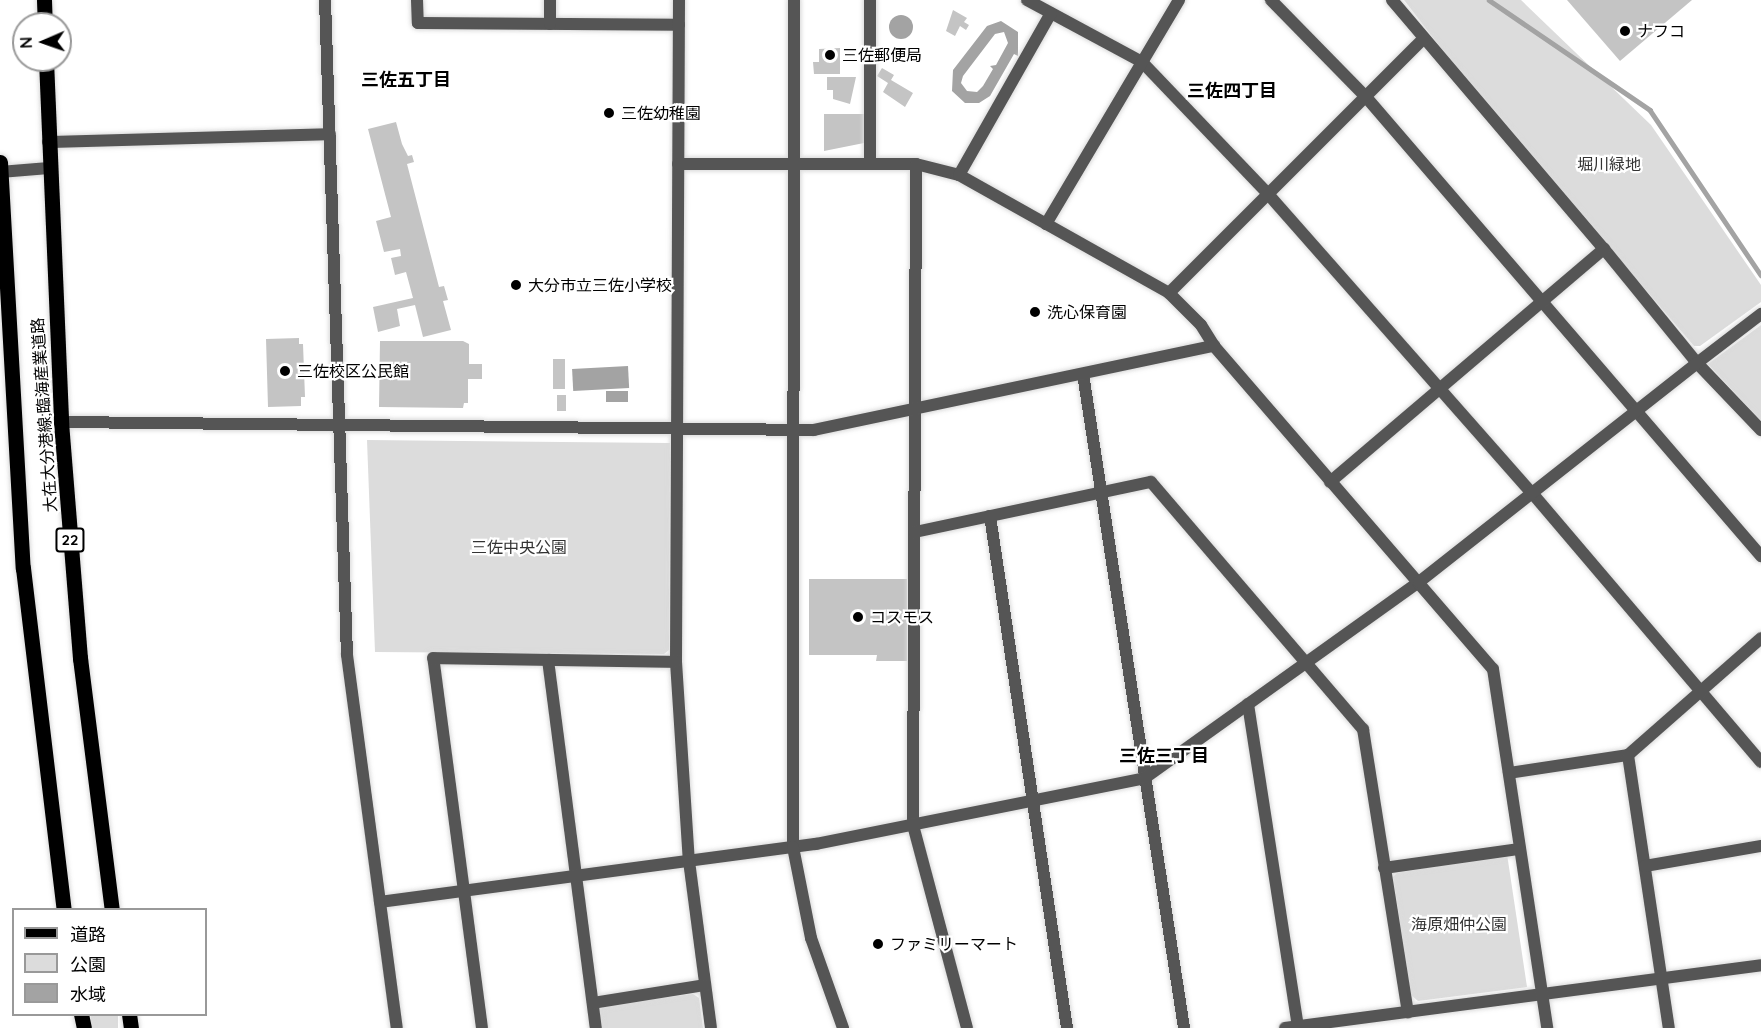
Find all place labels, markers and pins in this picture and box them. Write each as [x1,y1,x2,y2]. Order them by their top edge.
place label: ナフコ [1637,21,1685,41]
marker: ナフコ [1618,24,1632,38]
place label: 三佐郵便局 [842,45,922,65]
marker: 三佐郵便局 [823,48,837,62]
place label: 三佐幼稚園 [621,103,701,123]
marker: 三佐幼稚園 [602,106,616,120]
place label: 大分市立三佐小学校 [528,275,672,295]
marker: 大分市立三佐小学校 [509,278,523,292]
place label: 洗心保育園 [1047,302,1127,322]
marker: 洗心保育園 [1028,305,1042,319]
place label: 三佐校区公民館 [297,361,409,381]
marker: 三佐校区公民館 [278,364,292,378]
place label: コスモス [870,607,934,627]
marker: コスモス [851,610,865,624]
place label: ファミリーマート [890,934,1018,954]
marker: ファミリーマート [871,937,885,951]

